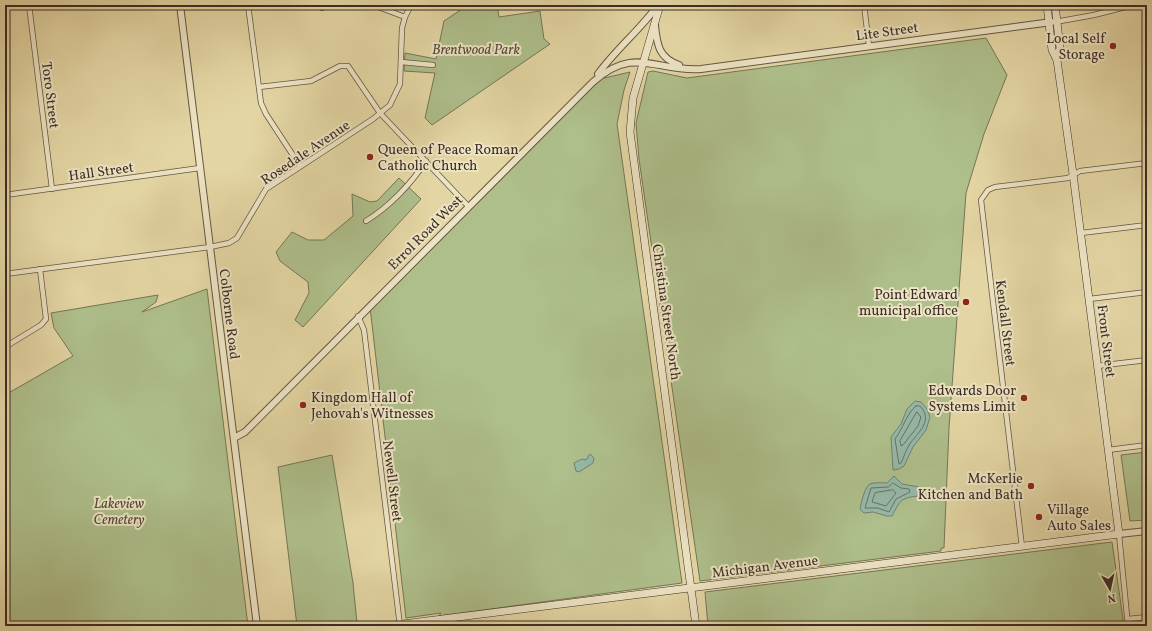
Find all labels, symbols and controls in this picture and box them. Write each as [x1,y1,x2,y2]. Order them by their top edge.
street label: Lite Street [855,19,920,46]
place label: Local Self Storage [1046,30,1106,65]
park label: Brentwood Park [432,41,521,60]
marker: Local Self Storage [1108,41,1118,51]
street label: Toro Street [36,61,63,130]
street label: Rosedale Avenue [258,116,354,190]
place label: Queen of Peace Roman Catholic Church [378,141,519,176]
marker: Queen of Peace Roman Catholic Church [365,152,375,162]
street label: Hall Street [68,159,135,186]
street label: Errol Road West [384,191,468,275]
street label: Christina Street North [647,243,684,382]
street label: Colborne Road [214,268,243,361]
street label: Kendall Street [990,279,1019,367]
place label: Point Edward municipal office [859,286,958,321]
marker: Point Edward municipal office [961,297,971,307]
street label: Front Street [1092,304,1119,379]
place label: Edwards Door Systems Limit [928,382,1016,417]
place label: Kingdom Hall of Jehovah's Witnesses [311,389,433,424]
marker: Edwards Door Systems Limit [1019,393,1029,403]
marker: Kingdom Hall of Jehovah's Witnesses [298,400,308,410]
street label: Newell Street [377,439,406,523]
place label: McKerlie Kitchen and Bath [918,470,1023,505]
marker: McKerlie Kitchen and Bath [1026,481,1036,491]
park label: Lakeview Cemetery [93,495,145,530]
place label: Village Auto Sales [1047,501,1111,536]
marker: Village Auto Sales [1034,512,1044,522]
street label: Michigan Avenue [711,552,820,583]
north arrow [1090,569,1130,609]
text: N [1106,589,1116,605]

